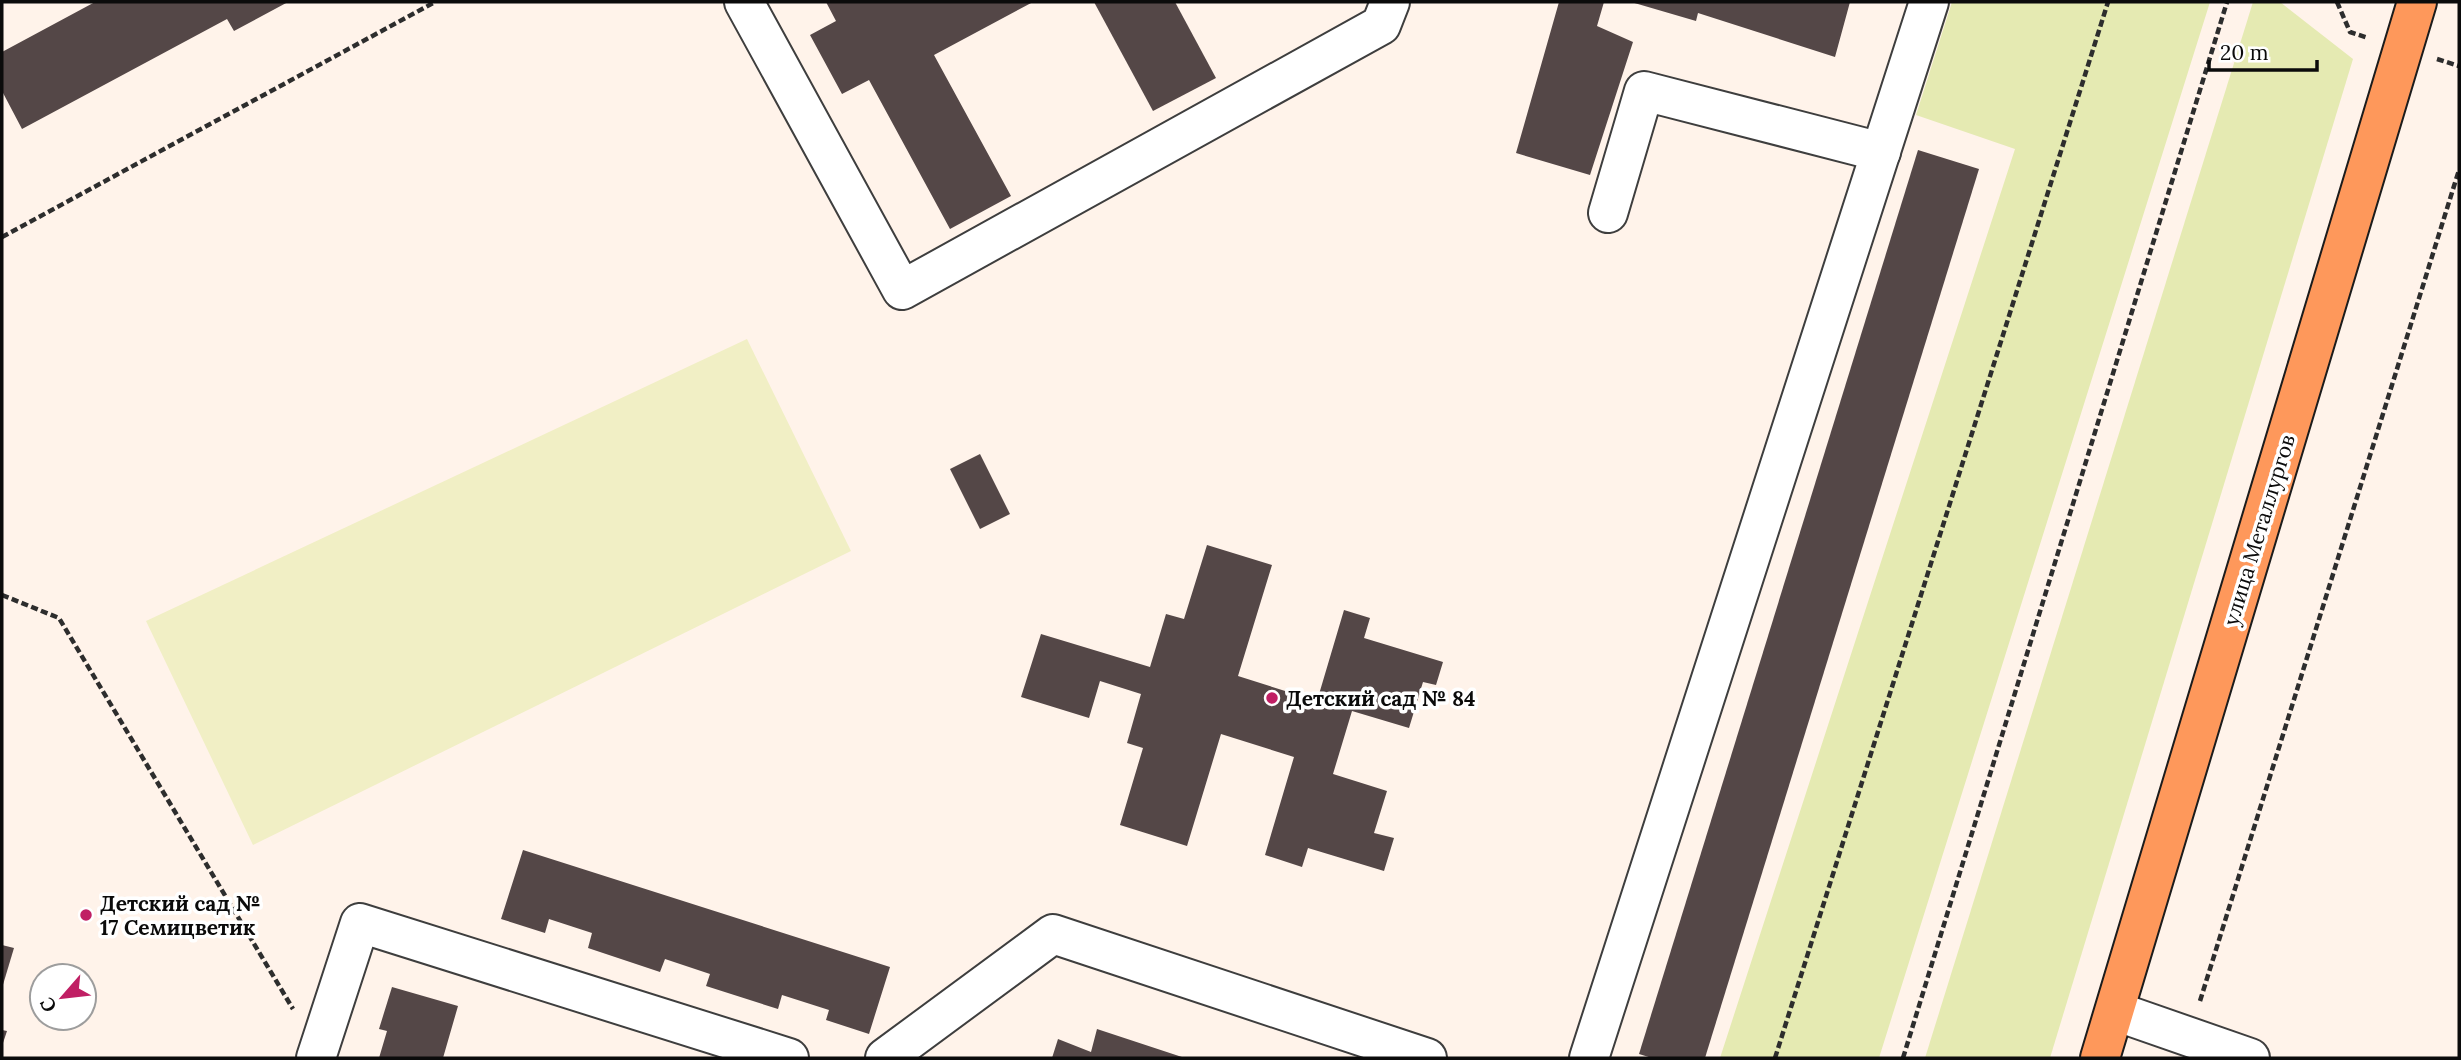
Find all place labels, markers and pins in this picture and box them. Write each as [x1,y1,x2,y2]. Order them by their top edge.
place label: Детский сад № 84 [1286,685,1476,712]
marker: Детский сад № 84 [1264,690,1280,706]
place label: Детский сад № 17 Семицветик [100,890,261,941]
marker: Детский сад № 17 Семицветик [78,907,94,923]

